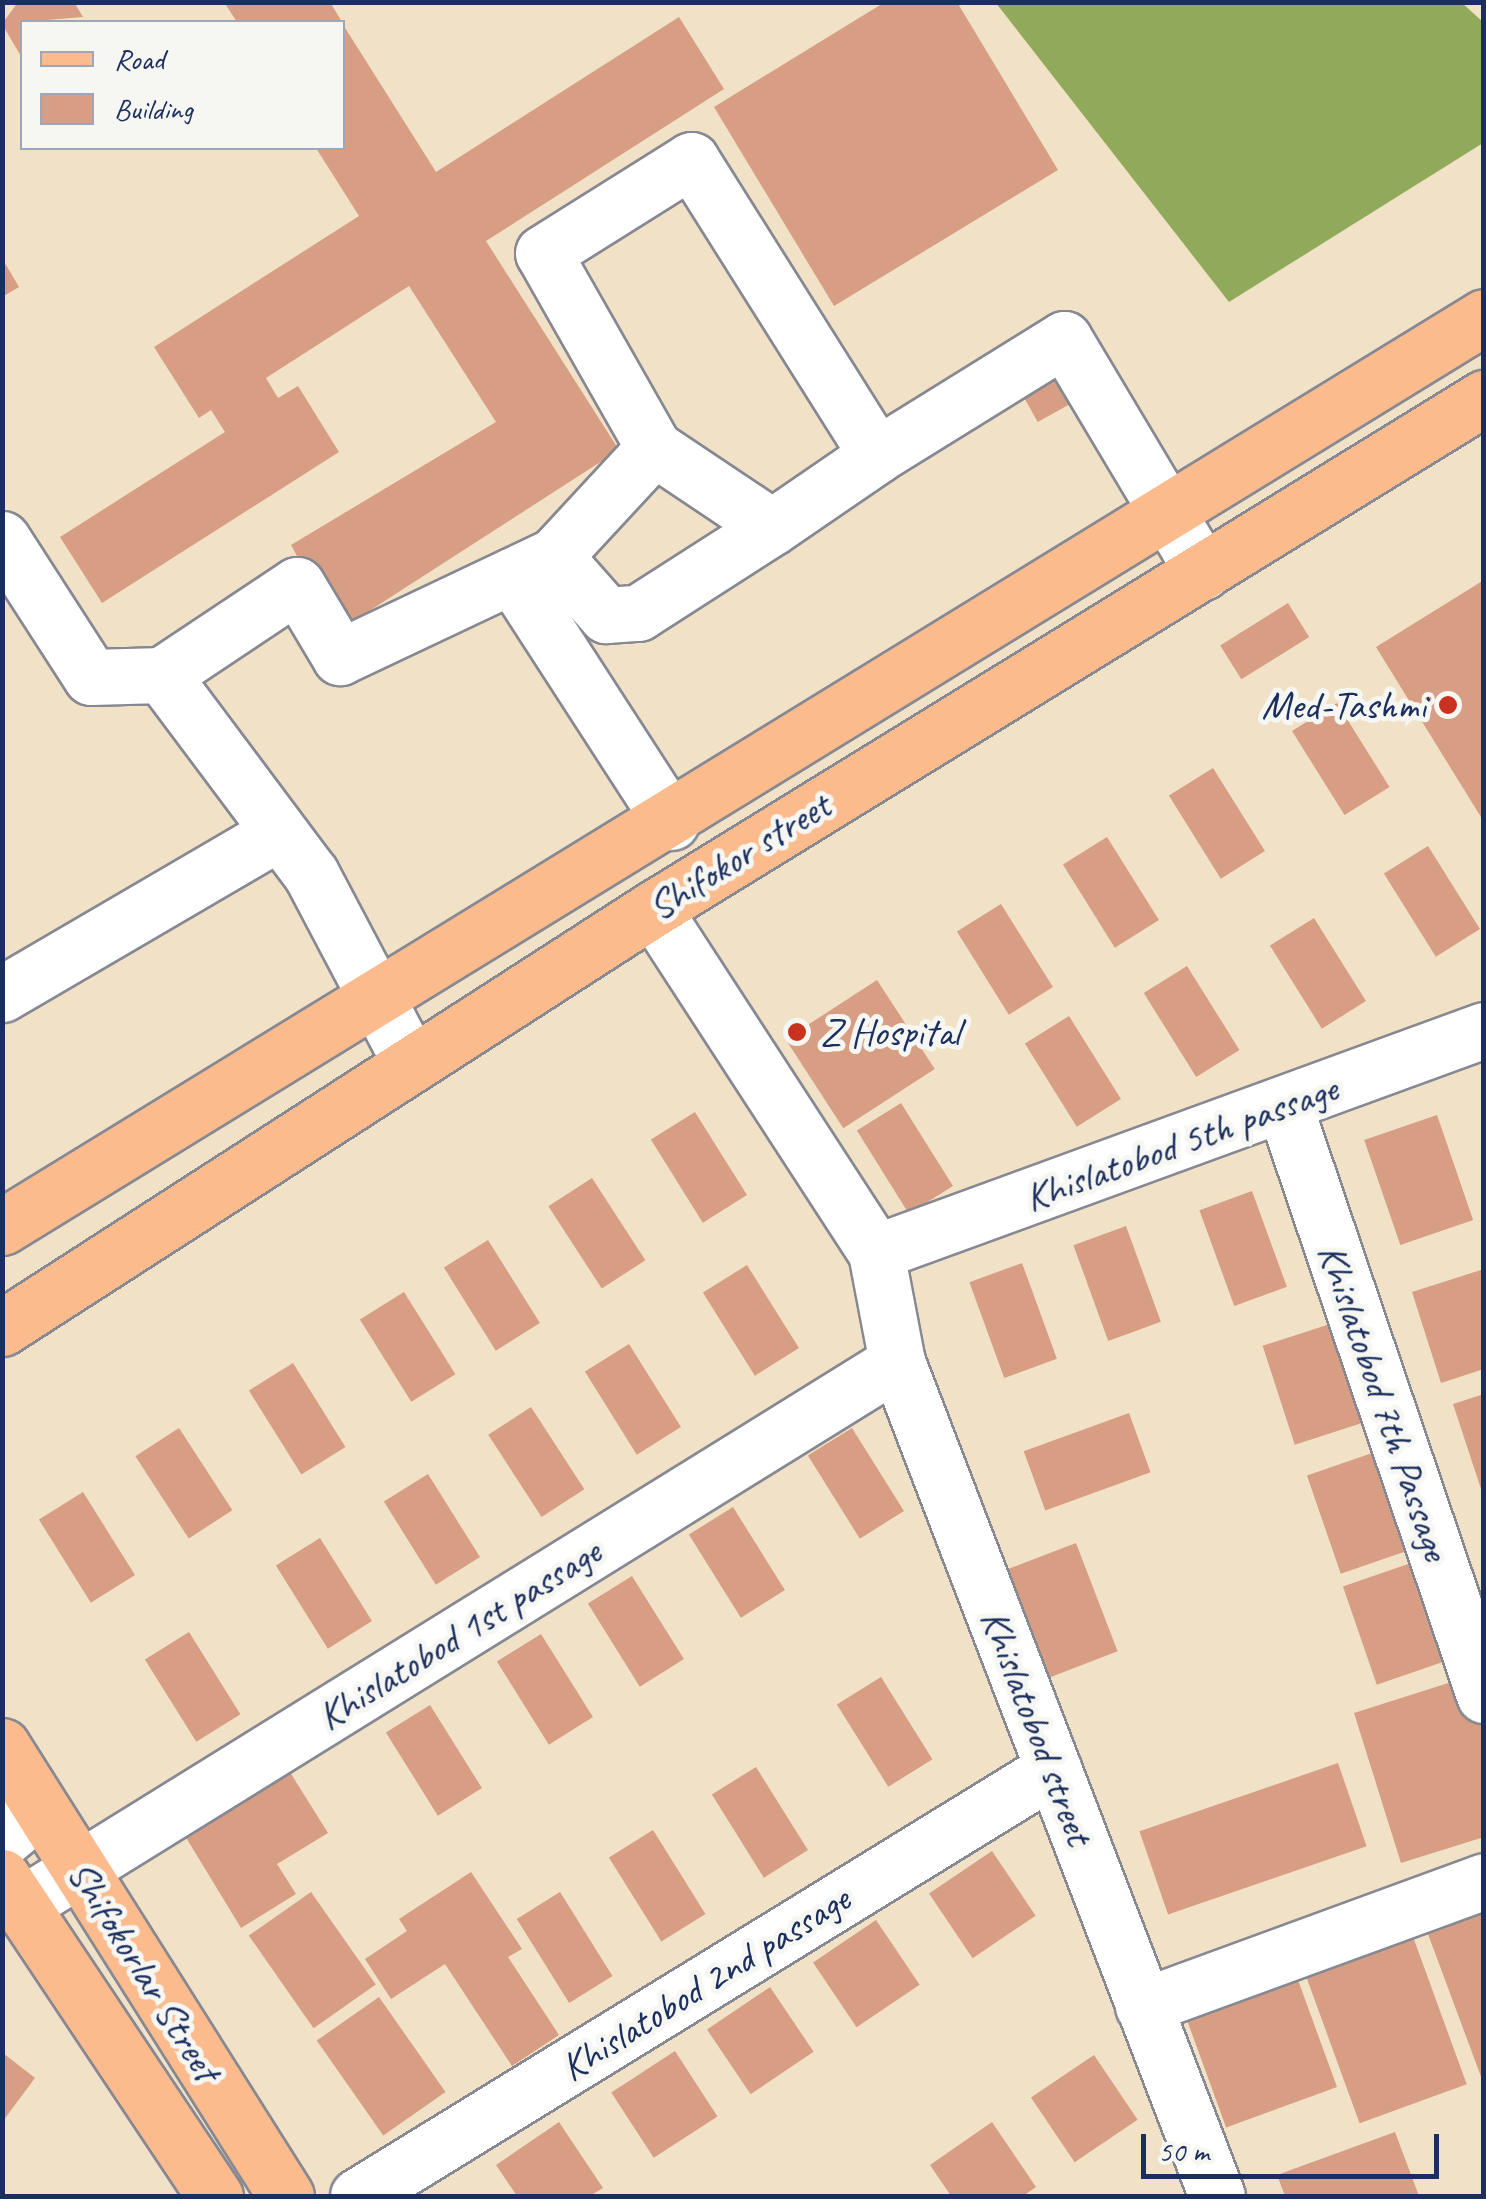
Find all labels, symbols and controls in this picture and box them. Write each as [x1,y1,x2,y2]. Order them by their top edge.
legend [20,20,345,150]
text: Road [114,40,164,78]
text: Building [114,90,193,128]
place label: Med-Tashmi [1262,681,1426,729]
marker: Med-Tashmi [1435,692,1461,718]
street label: Shifokor street [639,781,839,931]
place label: Z Hospital [820,1008,960,1056]
marker: Z Hospital [784,1019,810,1045]
street label: Khislatobod 5th passage [1018,1064,1344,1222]
street label: Khislatobod 7th Passage [1307,1238,1461,1566]
street label: Khislatobod 1st passage [309,1528,609,1740]
street label: Khislatobod street [970,1603,1104,1851]
street label: Shifokorlar Street [57,1852,231,2090]
street label: Khislatobod 2nd passage [552,1875,858,2091]
scale bar [1146,2114,1444,2176]
text: 50 m [1158,2132,1209,2170]

